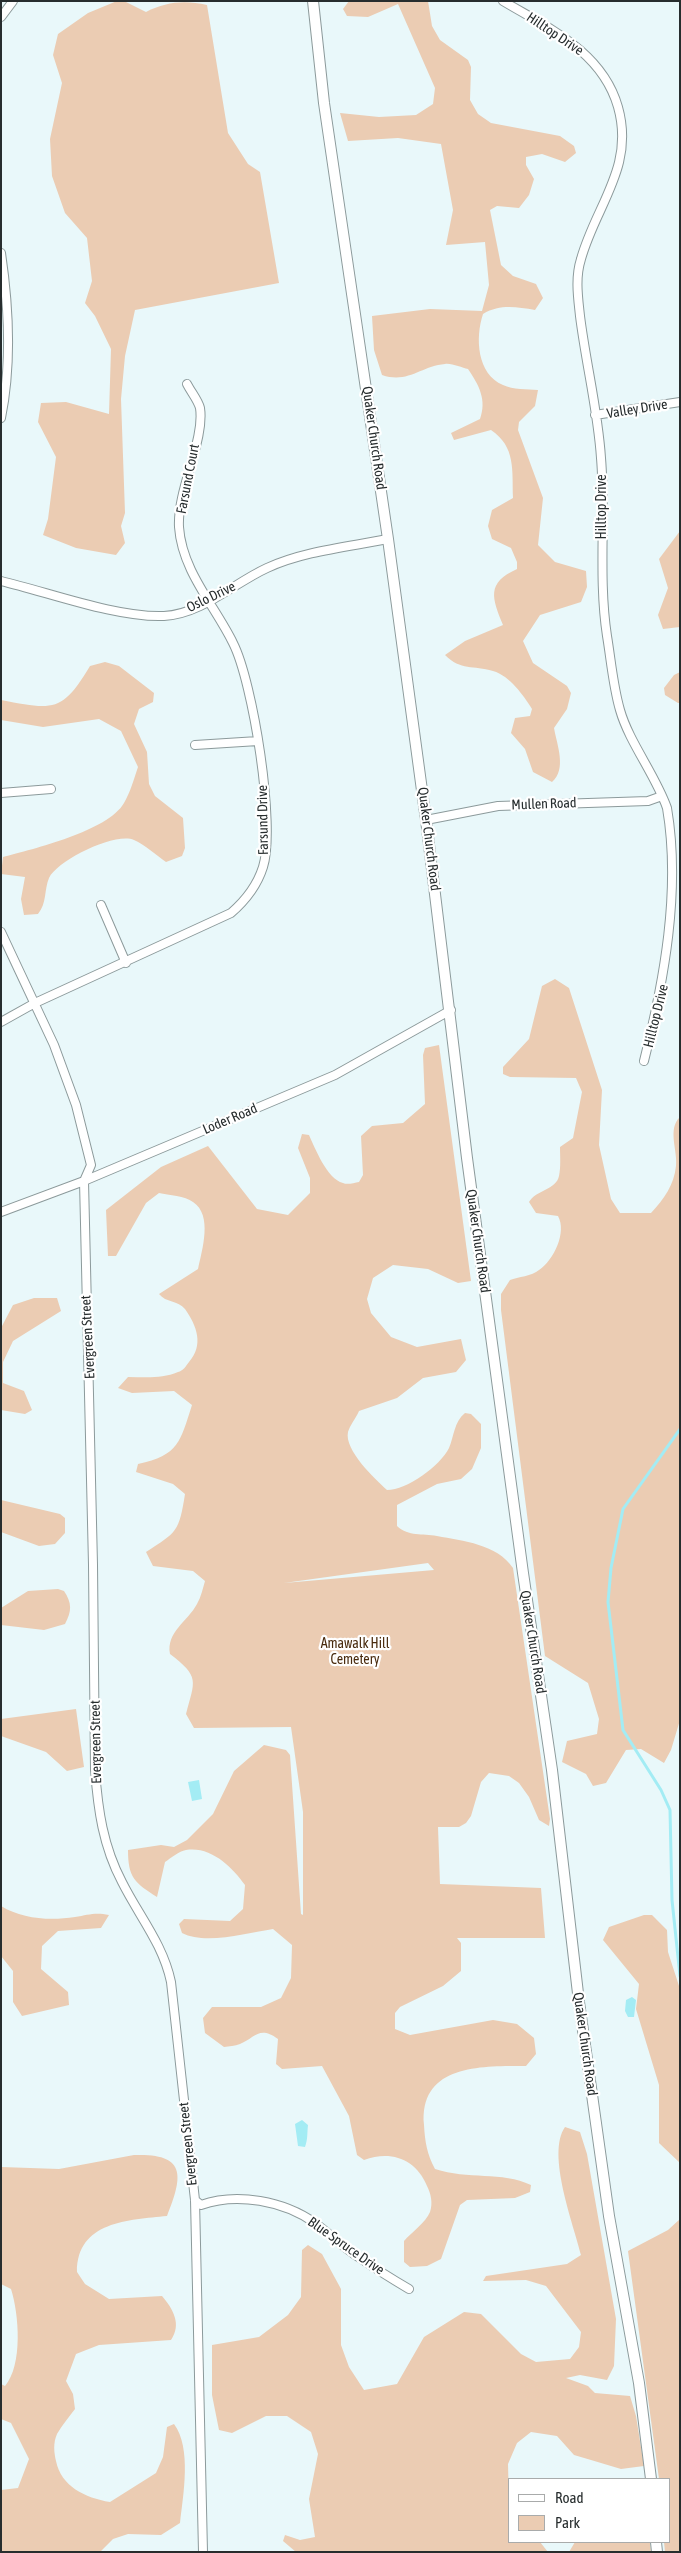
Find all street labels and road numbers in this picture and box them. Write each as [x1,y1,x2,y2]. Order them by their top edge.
street label: Hilltop Drive [523,9,587,59]
street label: Quaker Church Road [358,385,390,491]
street label: Valley Drive [605,396,669,422]
street label: Farsund Court [173,443,203,515]
street label: Hilltop Drive [594,475,610,539]
street label: Oslo Drive [184,578,238,616]
street label: Farsund Drive [254,785,272,855]
street label: Quaker Church Road [414,786,444,892]
street label: Mullen Road [511,794,577,814]
street label: Hilltop Drive [640,982,672,1050]
street label: Loder Road [200,1100,260,1138]
street label: Quaker Church Road [462,1188,494,1294]
street label: Evergreen Street [77,1295,99,1379]
street label: Quaker Church Road [517,1589,549,1695]
street label: Evergreen Street [87,1700,105,1784]
street label: Quaker Church Road [569,1991,601,2097]
street label: Evergreen Street [175,2101,201,2187]
street label: Blue Spruce Drive [305,2213,387,2279]

